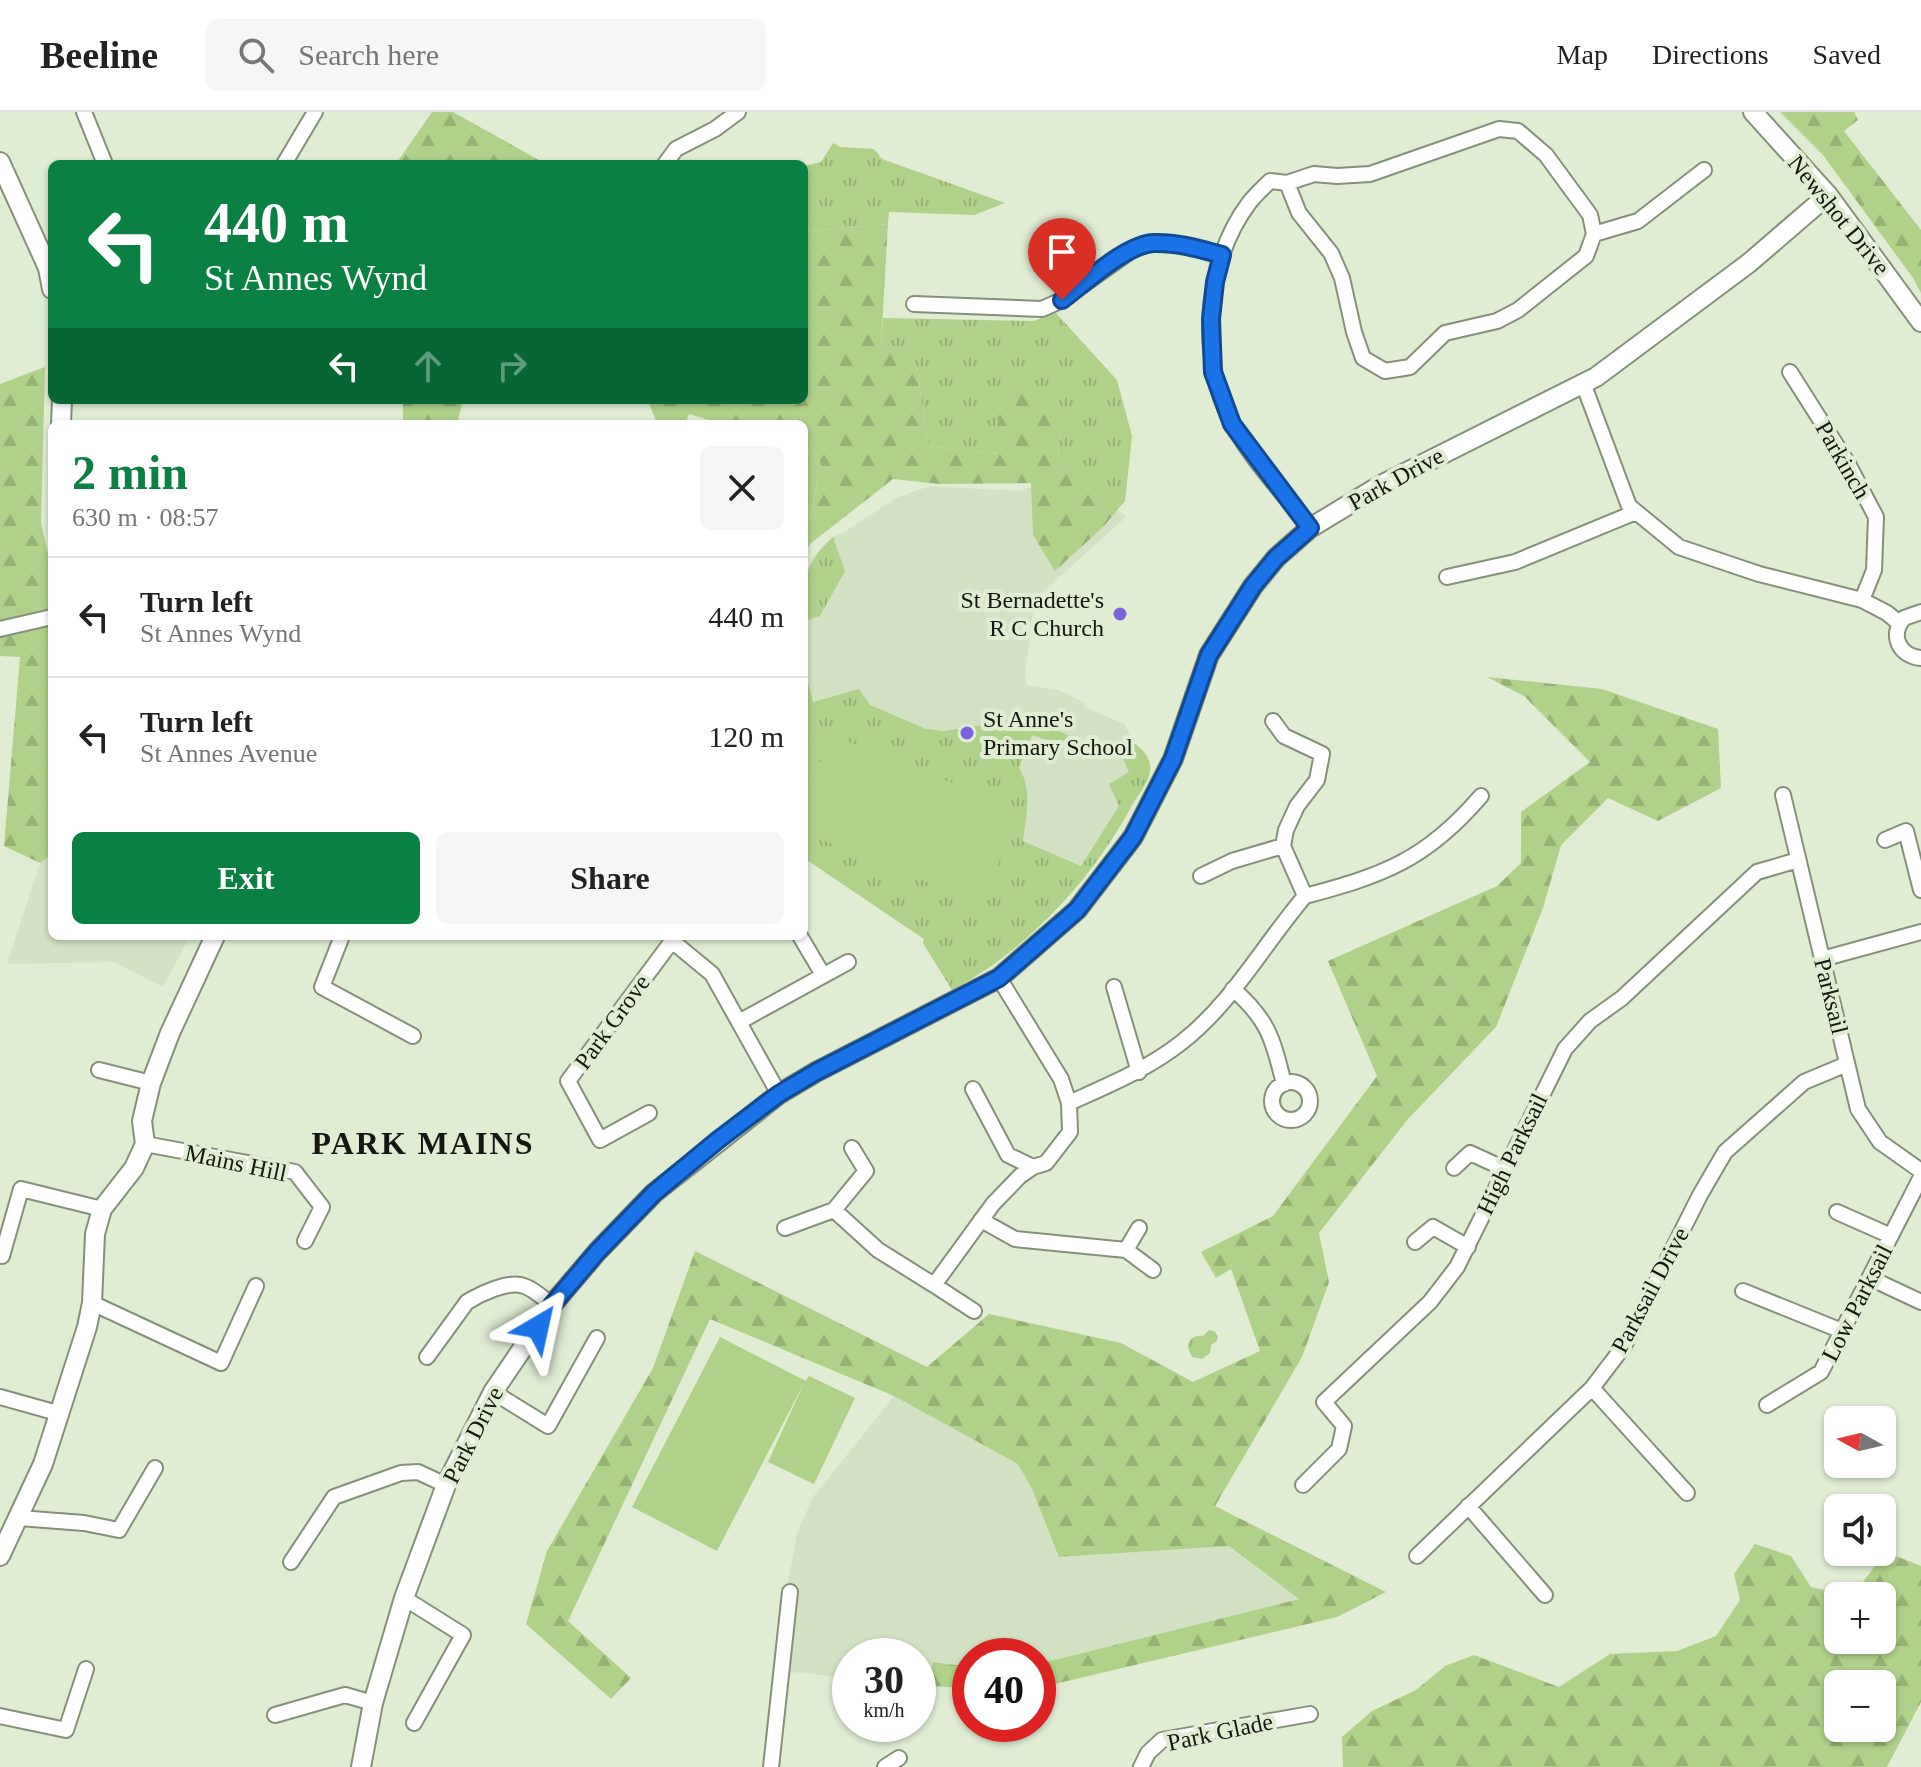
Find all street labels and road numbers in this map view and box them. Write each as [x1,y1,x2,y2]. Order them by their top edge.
street label: Newshot Drive [1783,150,1895,280]
street label: Parkinch [1810,417,1876,503]
street label: Park Drive [1344,442,1448,516]
street label: Parksail [1809,955,1853,1037]
street label: Park Grove [569,970,655,1074]
street label: High Parksail [1472,1089,1553,1219]
street label: Mains Hill [183,1140,290,1187]
street label: Parksail Drive [1606,1223,1694,1357]
street label: Low Parksail [1817,1240,1898,1366]
street label: Park Drive [438,1382,508,1488]
street label: Park Glade [1165,1708,1275,1756]

